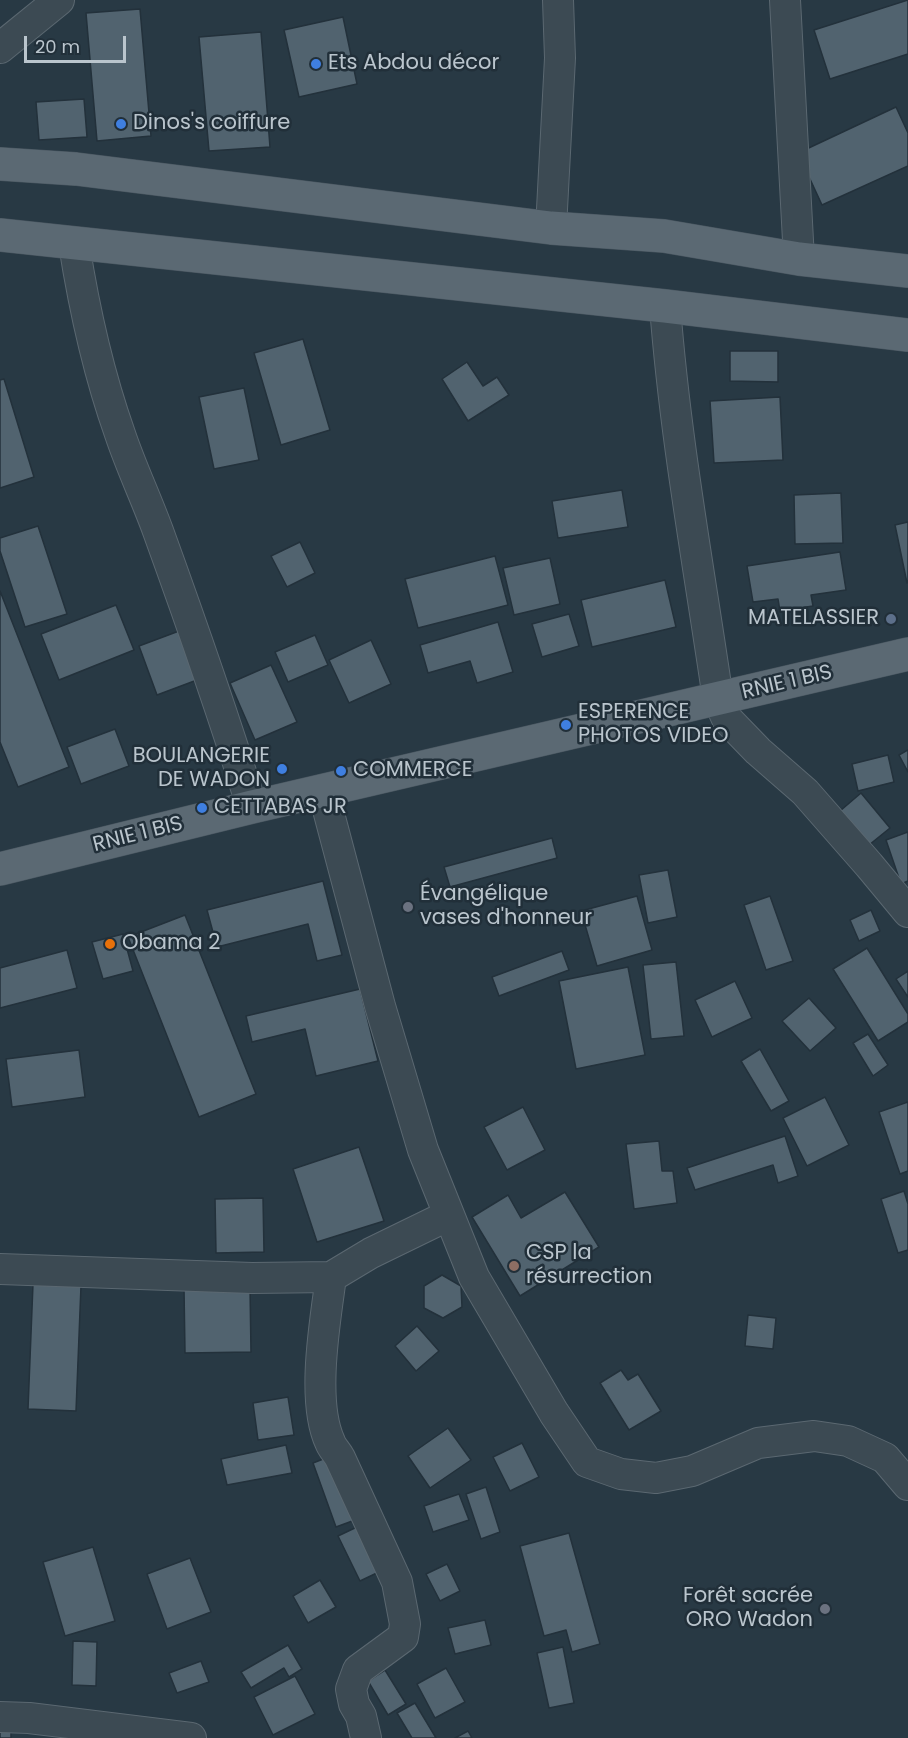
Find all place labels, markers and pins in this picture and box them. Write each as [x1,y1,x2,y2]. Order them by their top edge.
place label: Ets Abdou décor [328,51,499,77]
marker: Ets Abdou décor [309,57,323,71]
place label: Dinos's coiffure [133,111,290,137]
marker: Dinos's coiffure [114,117,128,131]
place label: MATELASSIER [748,606,879,632]
marker: MATELASSIER [884,612,898,626]
place label: ESPERENCE PHOTOS VIDEO [578,700,728,750]
marker: ESPERENCE PHOTOS VIDEO [559,718,573,732]
place label: BOULANGERIE DE WADON [133,744,270,794]
place label: COMMERCE [353,758,472,784]
marker: BOULANGERIE DE WADON [275,762,289,776]
marker: COMMERCE [334,764,348,778]
place label: CETTABAS JR [214,795,347,821]
marker: CETTABAS JR [195,801,209,815]
place label: Évangélique vases d'honneur [420,882,592,932]
marker: Évangélique vases d'honneur [401,900,415,914]
place label: Obama 2 [122,931,220,957]
marker: Obama 2 [103,937,117,951]
place label: CSP la résurrection [526,1241,652,1291]
marker: CSP la résurrection [507,1259,521,1273]
place label: Forêt sacrée ORO Wadon [683,1584,813,1634]
marker: Forêt sacrée ORO Wadon [818,1602,832,1616]

